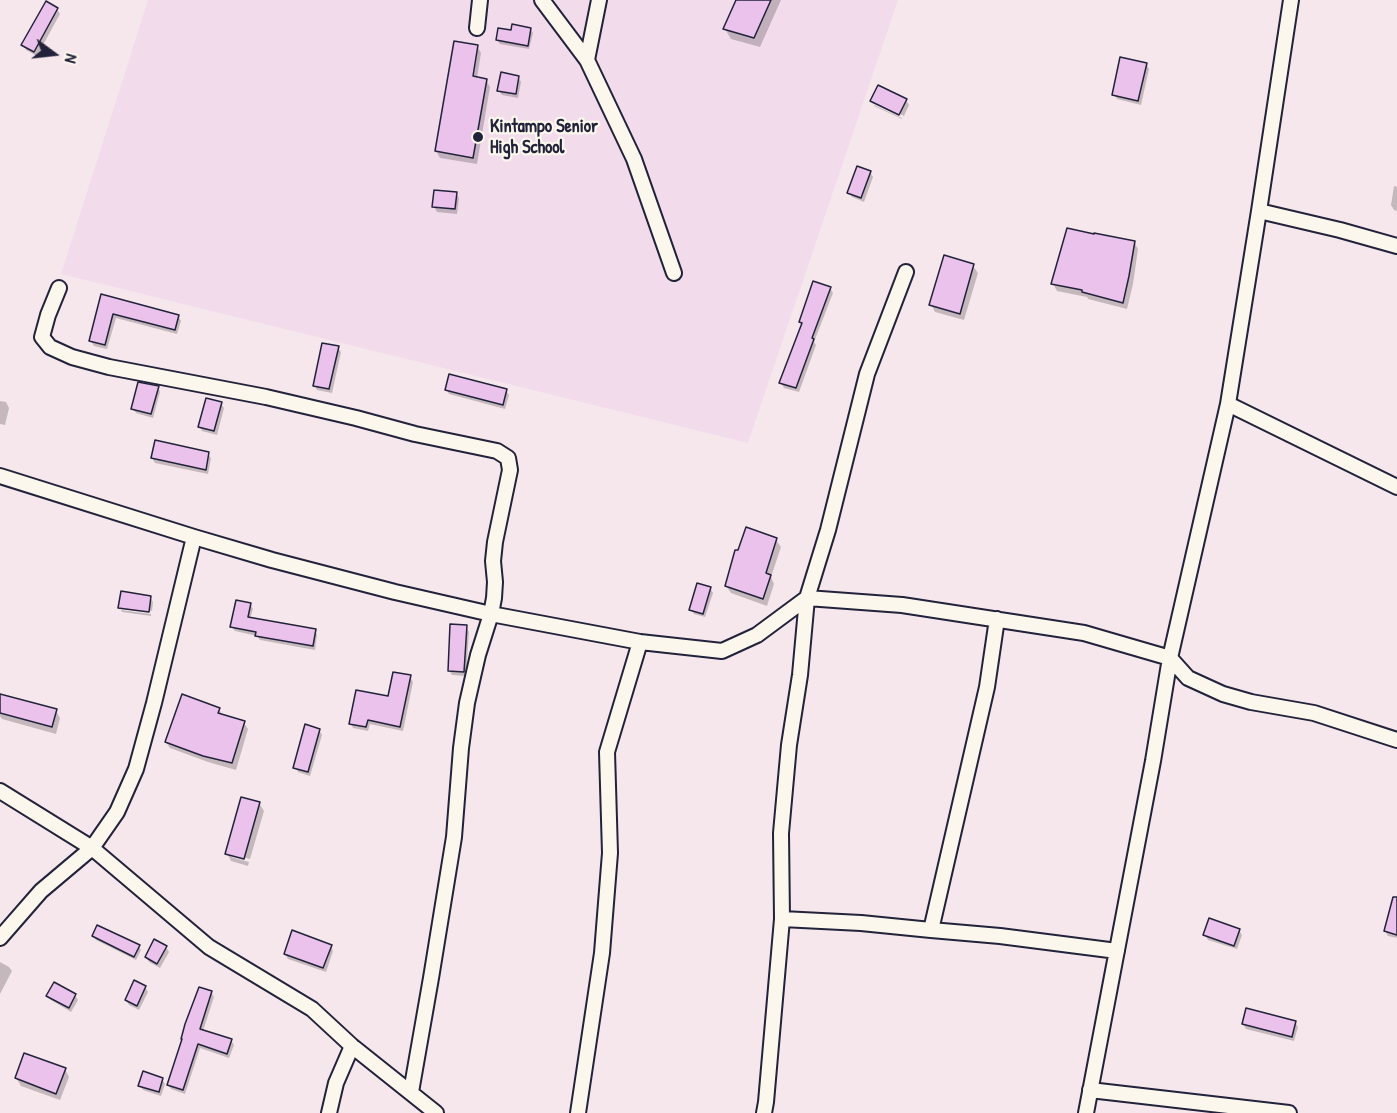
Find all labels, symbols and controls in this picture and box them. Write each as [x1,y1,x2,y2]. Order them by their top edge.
north arrow [24,24,84,84]
text: N [60,52,83,66]
place label: Kintampo Senior High School [490,116,598,158]
marker: Kintampo Senior High School [471,130,485,144]

